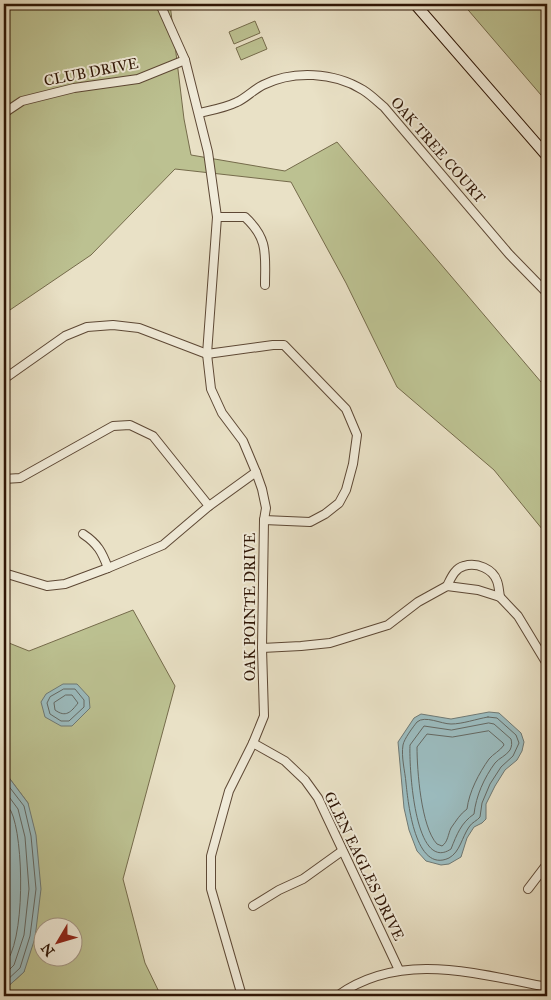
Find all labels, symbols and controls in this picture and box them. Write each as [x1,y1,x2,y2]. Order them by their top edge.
street label: CLUB DRIVE [42,54,140,90]
street label: OAK TREE COURT [387,93,489,207]
street label: OAK POINTE DRIVE [241,533,259,681]
street label: GLEN EAGLES DRIVE [320,788,408,944]
north arrow [32,918,82,968]
text: N [38,940,59,960]

